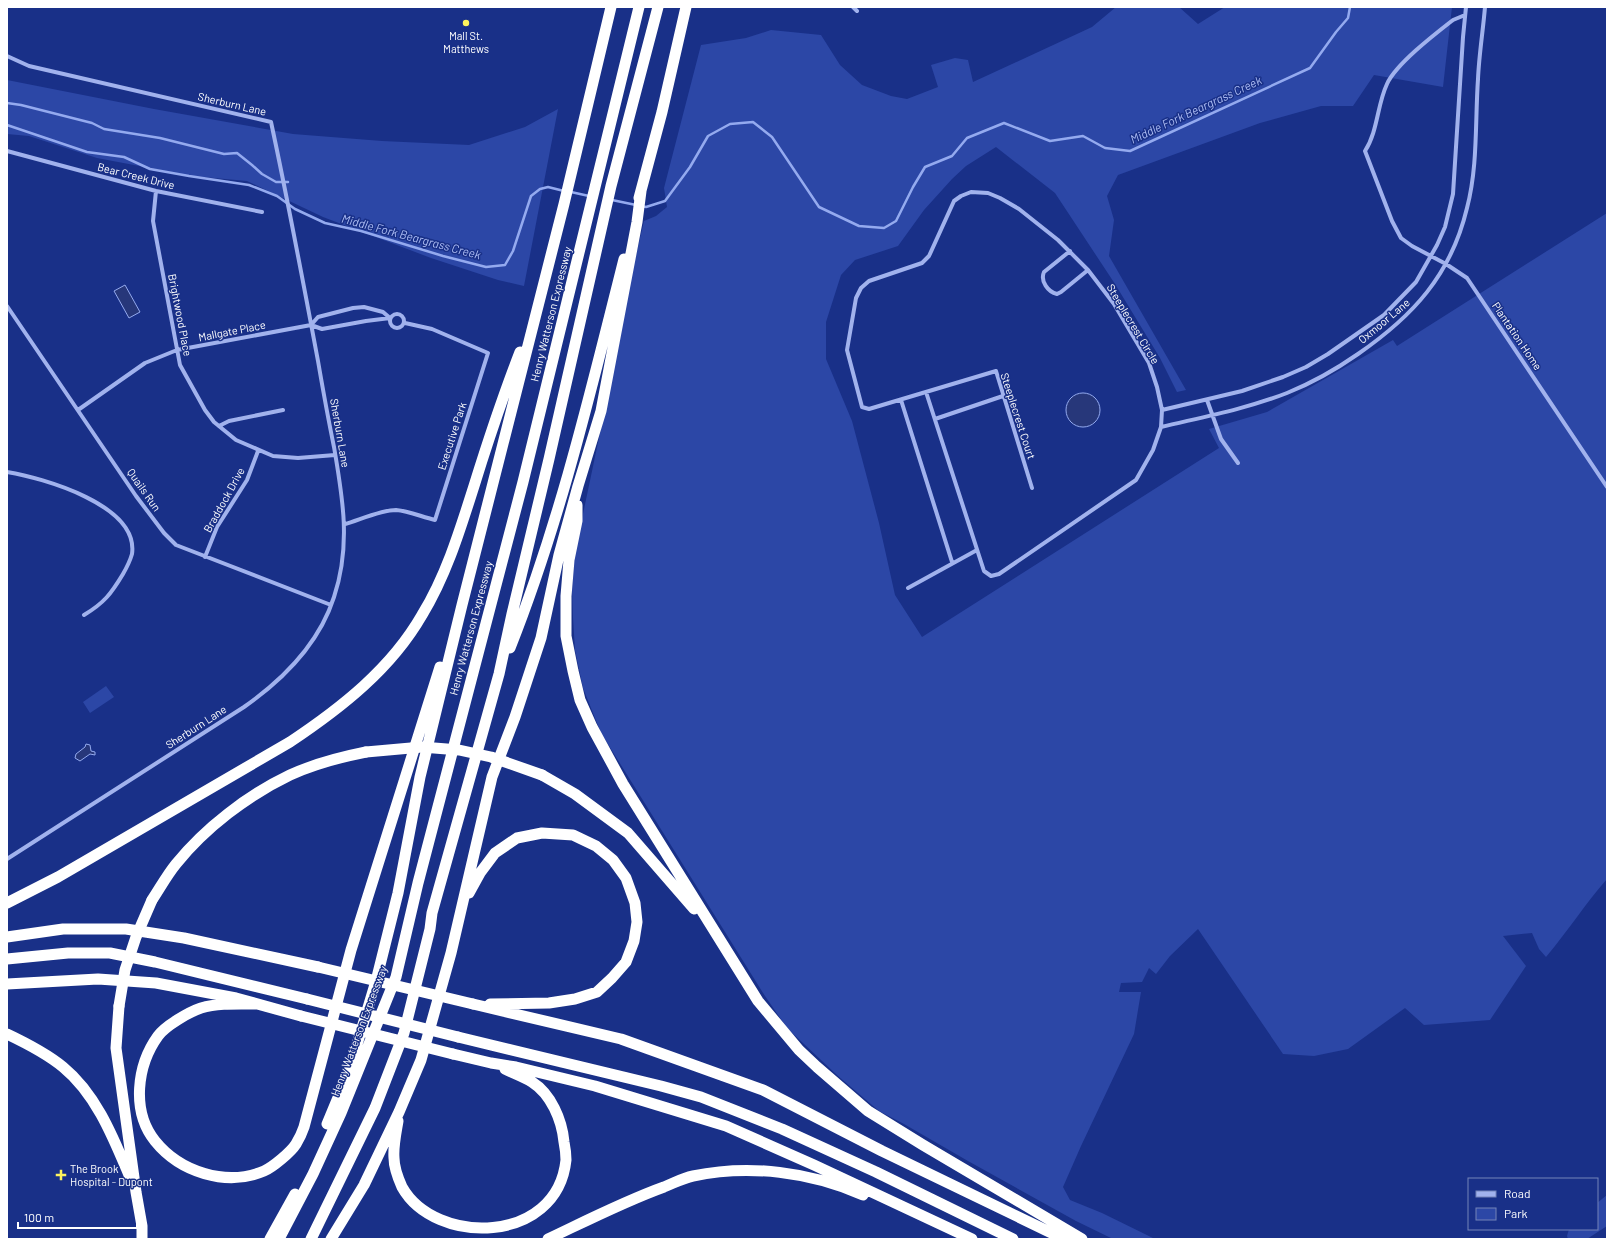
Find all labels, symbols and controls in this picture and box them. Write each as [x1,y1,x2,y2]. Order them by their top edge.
marker: Mall St. Matthews [461,18,471,28]
place label: Mall St. Matthews [443,29,489,55]
water label: Middle Fork Beargrass Creek [1128,72,1264,146]
street label: Sherburn Lane [197,89,268,118]
street label: Bear Creek Drive [96,160,176,191]
water label: Middle Fork Beargrass Creek [340,211,483,261]
street label: Henry Watterson Expressway [527,245,574,383]
street label: Brightwood Place [166,273,195,357]
street label: Steeplecrest Circle [1104,281,1162,366]
street label: Oxmoor Lane [1355,295,1412,346]
street label: Plantation Home [1490,299,1545,372]
street label: Mallgate Place [197,318,267,343]
street label: Steeplecrest Court [998,371,1039,461]
street label: Sherburn Lane [328,397,353,469]
street label: Executive Park [434,400,469,471]
street label: Braddock Drive [200,465,247,535]
street label: Quails Run [125,466,164,514]
street label: Henry Watterson Expressway [446,559,495,696]
street label: Sherburn Lane [163,702,229,751]
street label: Henry Watterson Expressway [328,964,389,1098]
place label: The Brook Hospital - Dupont [70,1162,153,1188]
marker: The Brook Hospital - Dupont [55,1169,67,1181]
legend [1468,1178,1598,1230]
text: Road [1504,1186,1531,1200]
scale bar [18,1204,137,1230]
text: Park [1504,1206,1528,1220]
text: 100 m [24,1210,54,1224]

